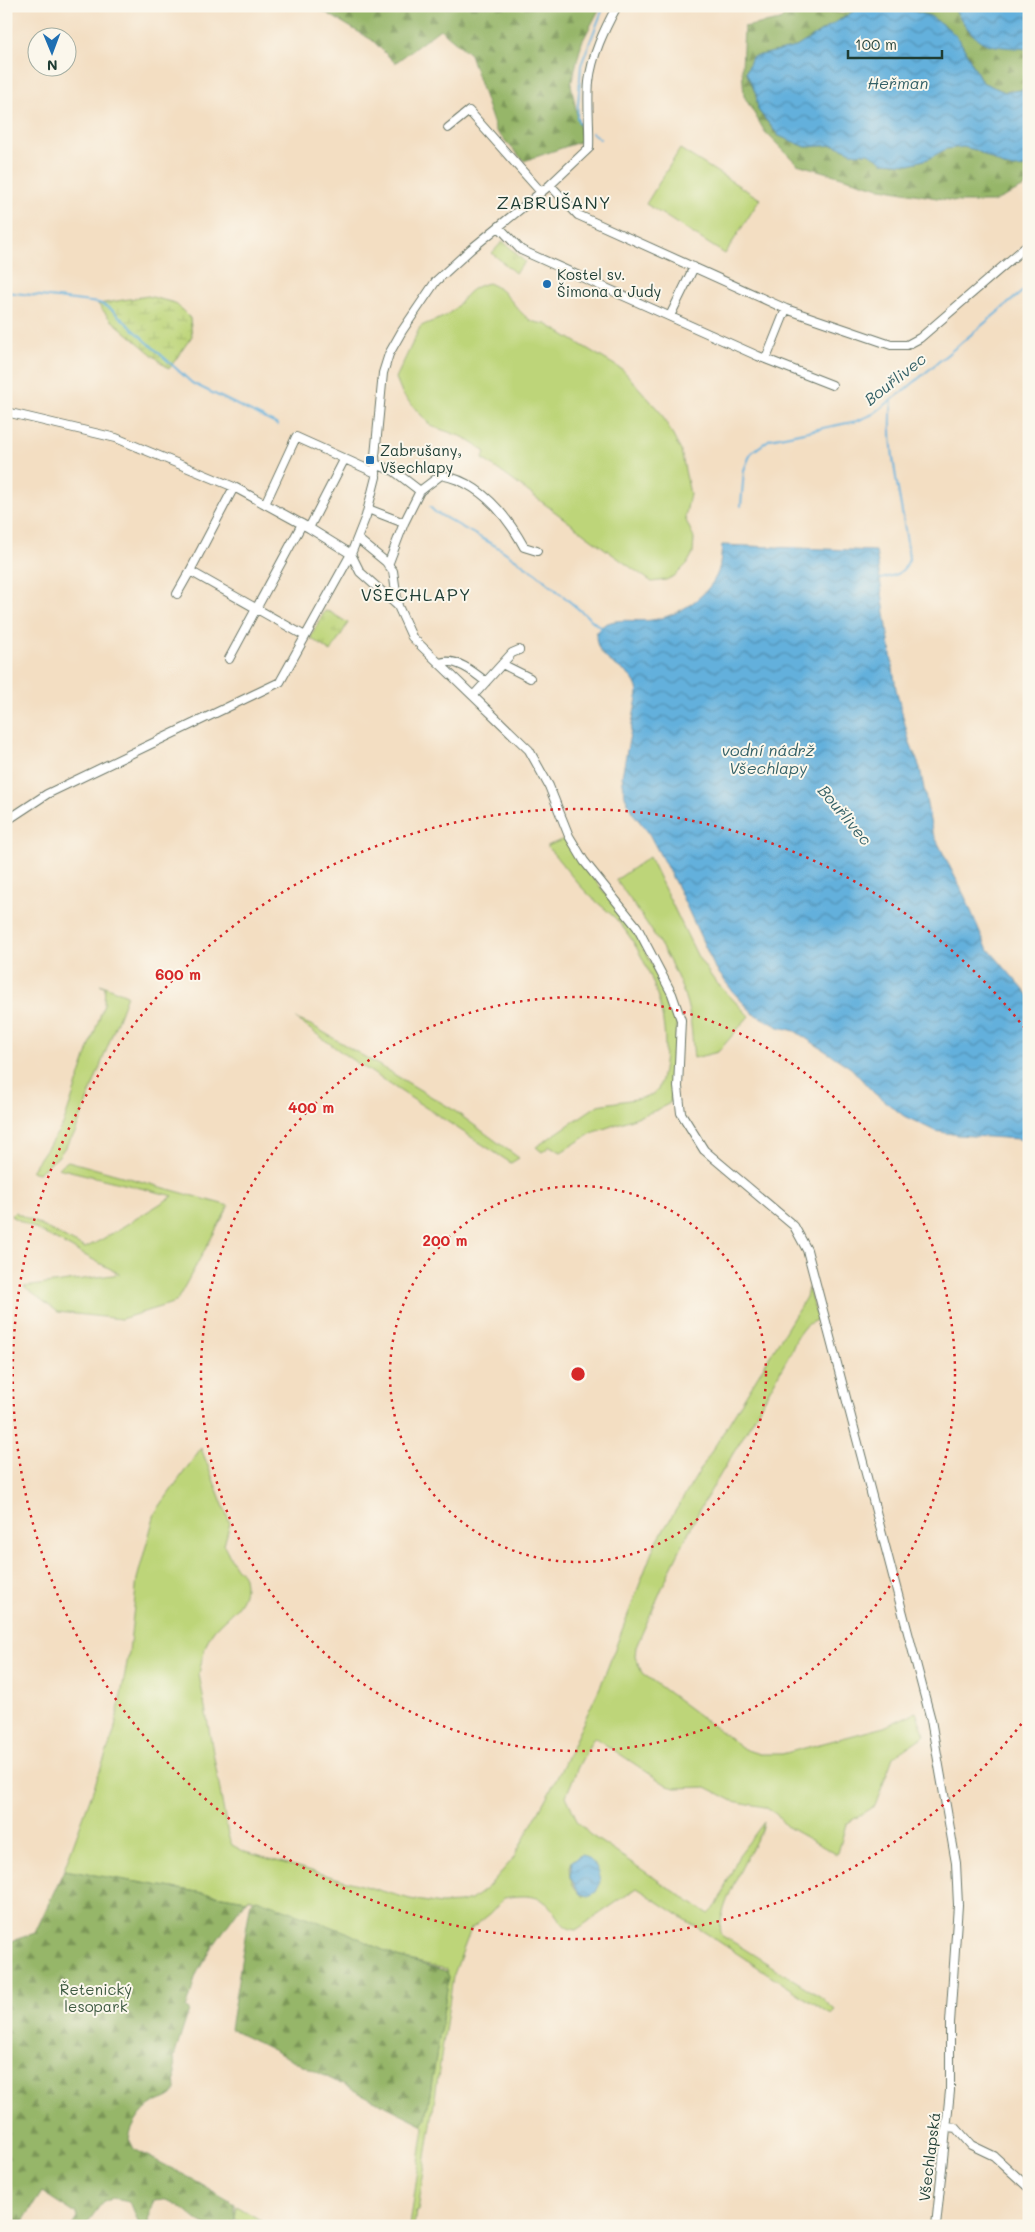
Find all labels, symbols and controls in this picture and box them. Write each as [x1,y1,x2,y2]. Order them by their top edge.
north arrow [28,28,78,78]
scale bar [848,28,941,60]
text: 100 m [855,34,897,54]
text: N [47,56,58,75]
water label: Heřman [868,72,929,93]
district label: ZABRUŠANY [496,190,612,214]
place label: Kostel sv. Šimona a Judy [557,264,661,301]
marker: Kostel sv. Šimona a Judy [541,278,553,290]
water label: Bouřlivec [860,348,930,409]
place label: Zabrušany, Všechlapy [380,440,462,477]
marker: Zabrušany, Všechlapy [364,454,376,466]
district label: VŠECHLAPY [361,582,471,606]
water label: vodní nádrž Všechlapy [721,739,815,778]
water label: Bouřlivec [814,780,877,849]
text: 600 m [155,964,201,984]
text: 400 m [288,1097,334,1117]
text: 200 m [423,1230,468,1250]
centre of rings [569,1365,587,1383]
park label: Řetenický lesopark [60,1979,132,2016]
street label: Všechlapská [914,2111,944,2203]

